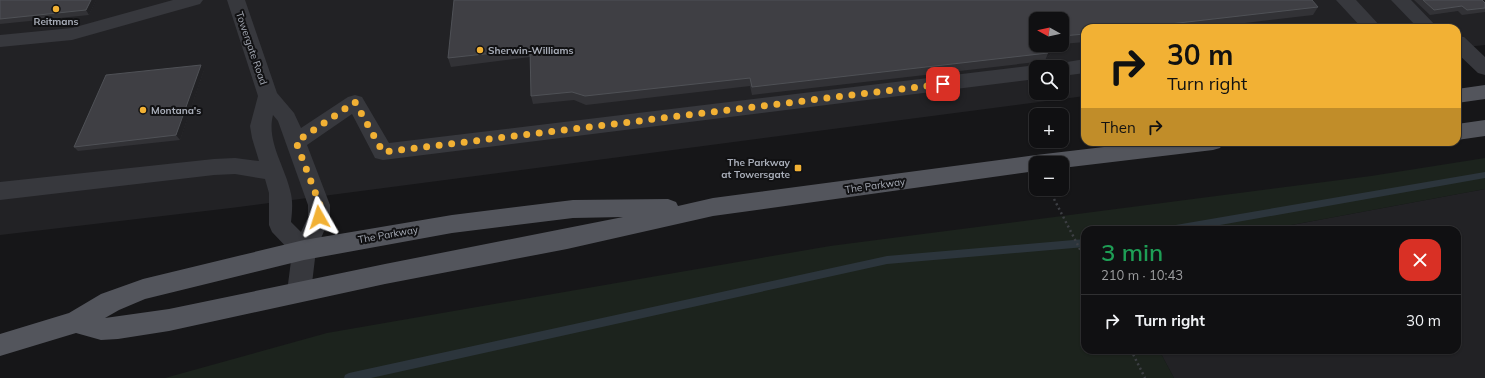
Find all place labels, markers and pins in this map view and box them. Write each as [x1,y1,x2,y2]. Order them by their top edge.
marker: Reitmans [51,4,61,14]
place label: Reitmans [34,15,79,28]
place label: Sherwin-Williams [488,44,573,57]
marker: Sherwin-Williams [475,45,485,55]
pin [926,67,960,101]
place label: Montana's [151,104,201,117]
marker: Montana's [138,105,148,115]
place label: The Parkway at Towersgate [721,156,791,181]
marker: The Parkway at Towersgate [793,163,803,173]

